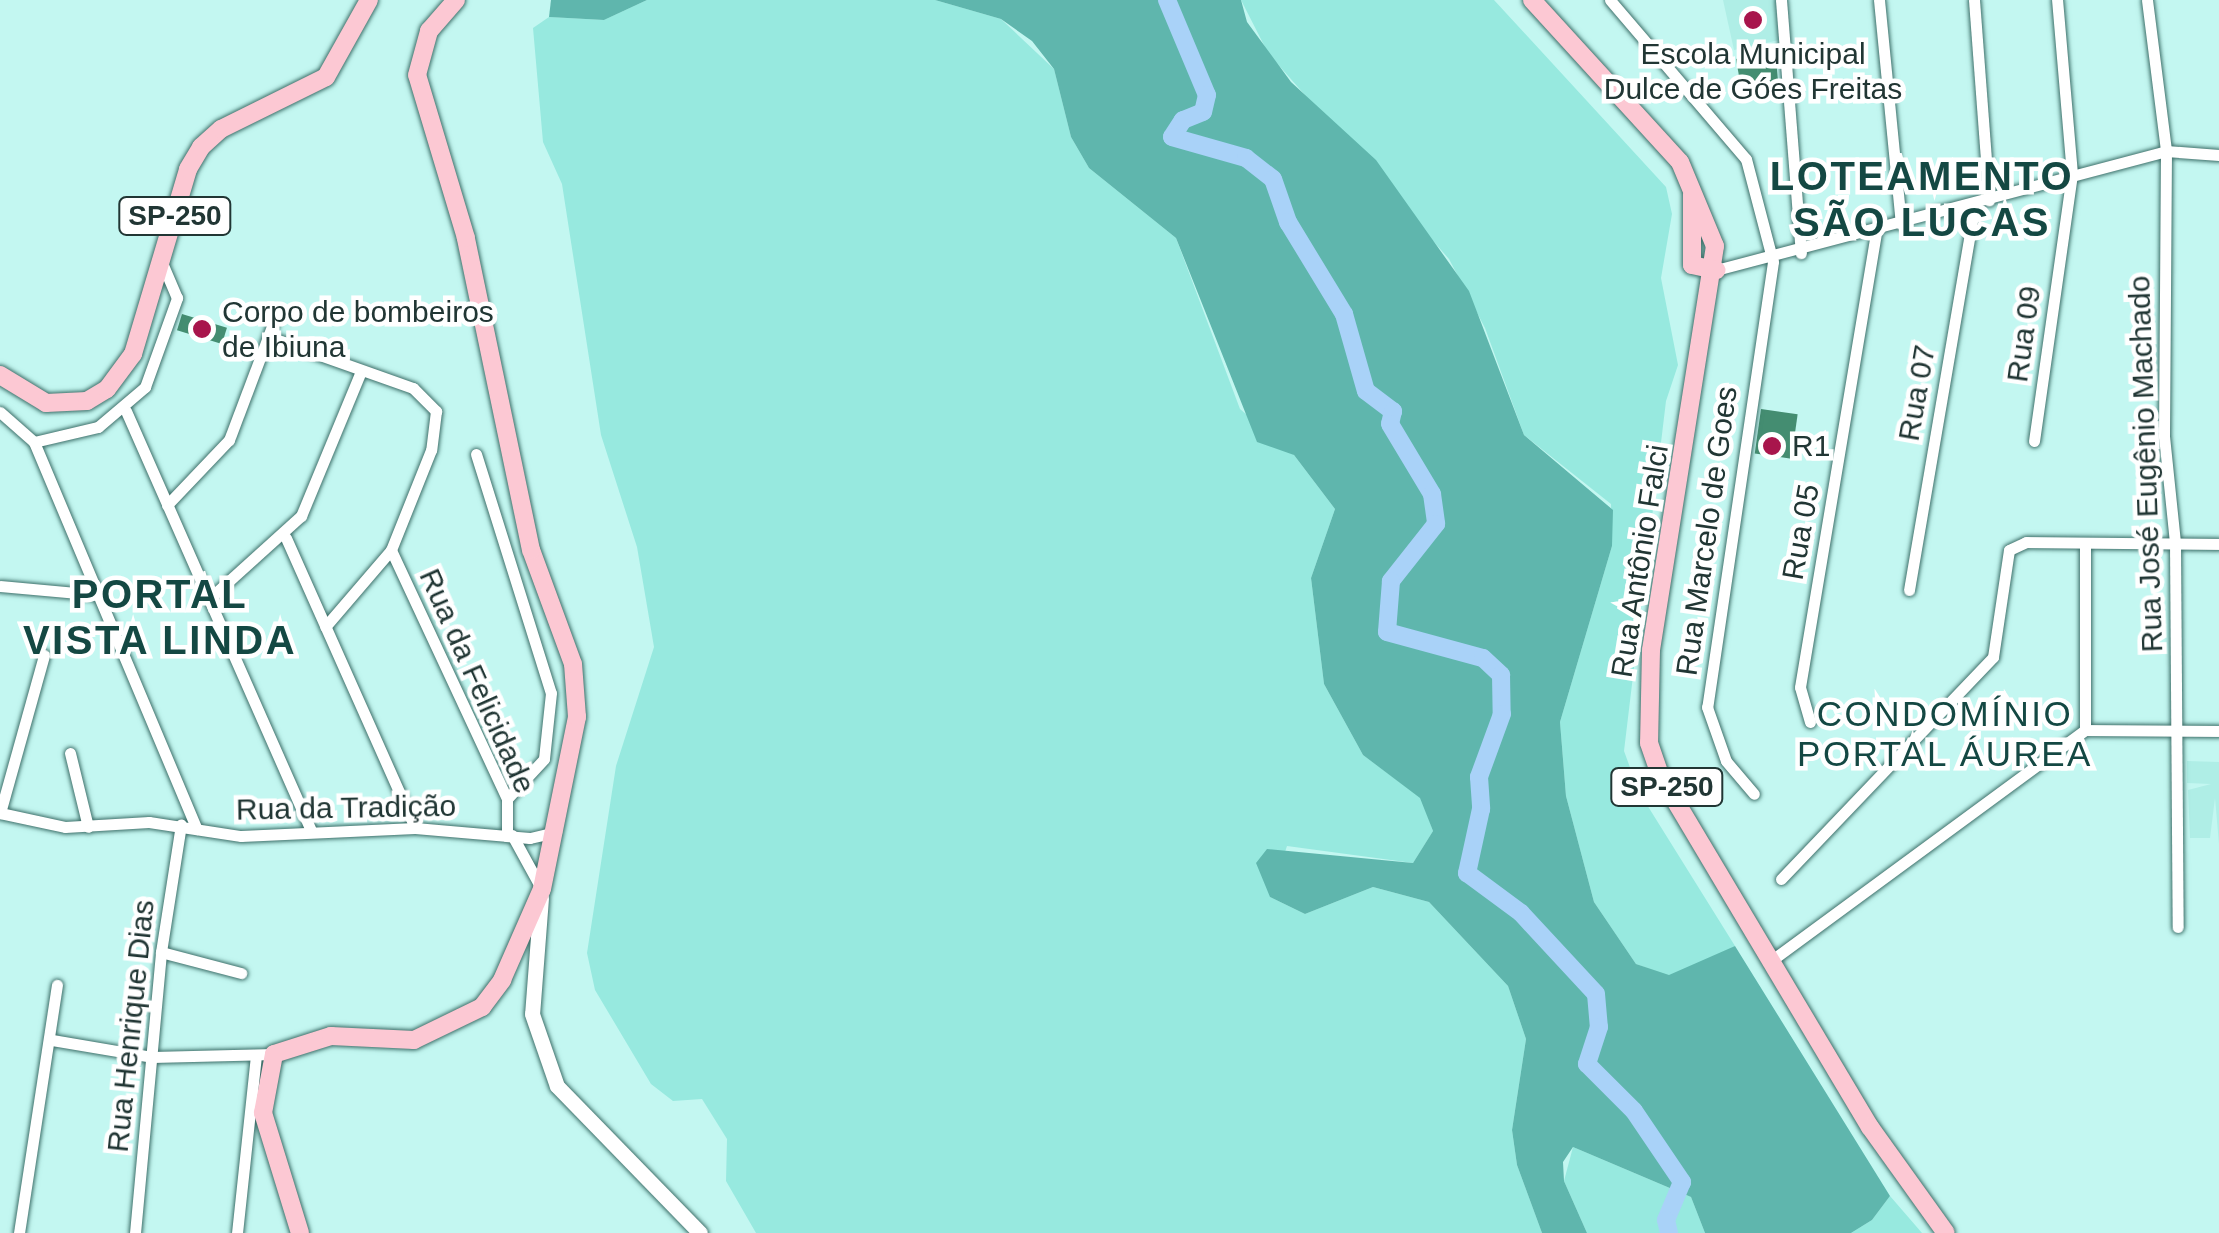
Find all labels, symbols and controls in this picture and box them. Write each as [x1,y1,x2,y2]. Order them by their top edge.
marker: Escola Municipal Dulce de Góes Freitas [1742,9,1764,31]
place label: Escola Municipal Dulce de Góes Freitas [1604,36,1902,106]
district label: LOTEAMENTO SÃO LUCAS [1770,152,2074,246]
road number: SP-250 [118,193,232,239]
street label: Rua José Eugênio Machado [2121,275,2171,653]
street label: Rua 09 [1999,284,2049,384]
place label: Corpo de bombeiros de Ibiuna [222,294,494,364]
marker: Corpo de bombeiros de Ibiuna [191,318,213,340]
street label: Rua 07 [1891,342,1943,444]
street label: Rua Marcelo de Goes [1669,384,1745,678]
place label: R1 [1792,428,1830,464]
marker: R1 [1761,435,1783,457]
street label: Rua Antônio Falci [1604,441,1676,681]
street label: Rua 05 [1775,481,1827,583]
street label: Rua da Felicidade [411,563,543,799]
district label: PORTAL VISTA LINDA [22,570,298,664]
district label: CONDOMÍNIO PORTAL ÁUREA [1796,693,2094,775]
road number: SP-250 [1610,764,1724,810]
street label: Rua da Tradição [235,788,457,828]
street label: Rua Henrique Dias [100,898,162,1154]

